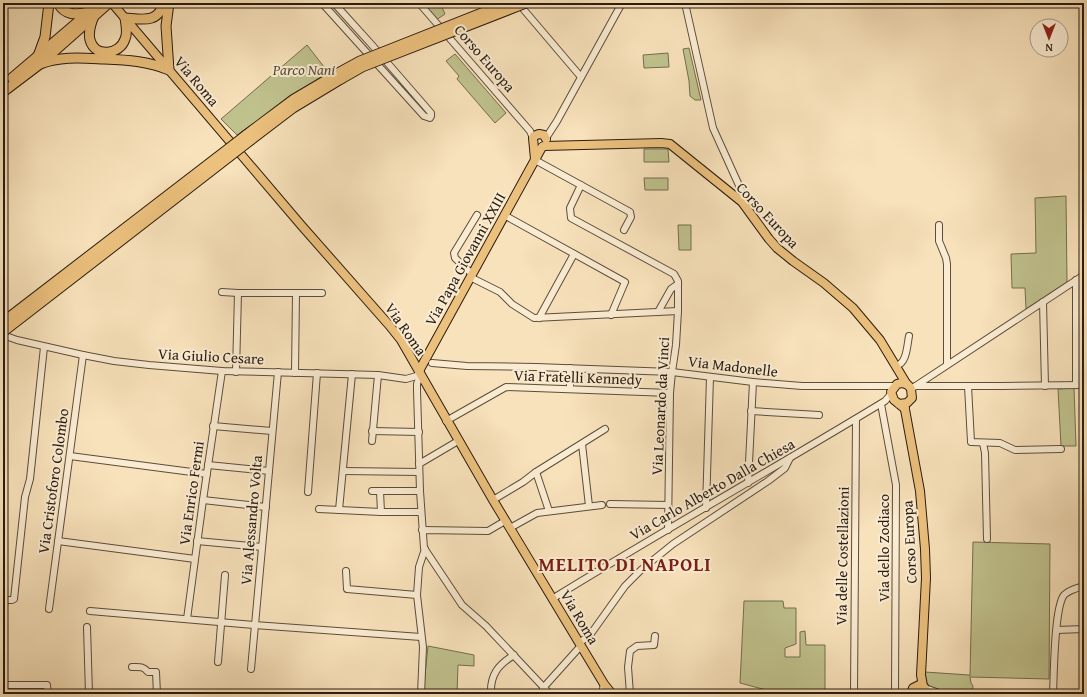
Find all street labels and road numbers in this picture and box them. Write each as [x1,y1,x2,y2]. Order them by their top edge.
street label: Corso Europa [450,20,520,96]
street label: Via Roma [170,51,224,111]
street label: Corso Europa [732,177,804,253]
street label: Via Papa Giovanni XXIII [420,189,510,329]
street label: Via Roma [380,298,432,360]
street label: Via Leonardo da Vinci [646,336,674,476]
street label: Via Giulio Cesare [157,343,265,369]
street label: Via Madonelle [687,350,779,382]
street label: Via Fratelli Kennedy [513,364,643,390]
street label: Via Cristoforo Colombo [32,407,74,555]
street label: Via Carlo Alberto Dalla Chiesa [626,433,798,545]
street label: Via Enrico Fermi [173,440,209,546]
street label: Via Alessandro Volta [235,454,267,586]
street label: Via delle Costellazioni [830,486,854,626]
street label: Via dello Zodiaco [873,494,894,602]
street label: Corso Europa [896,500,922,584]
street label: Via Roma [556,586,604,648]

